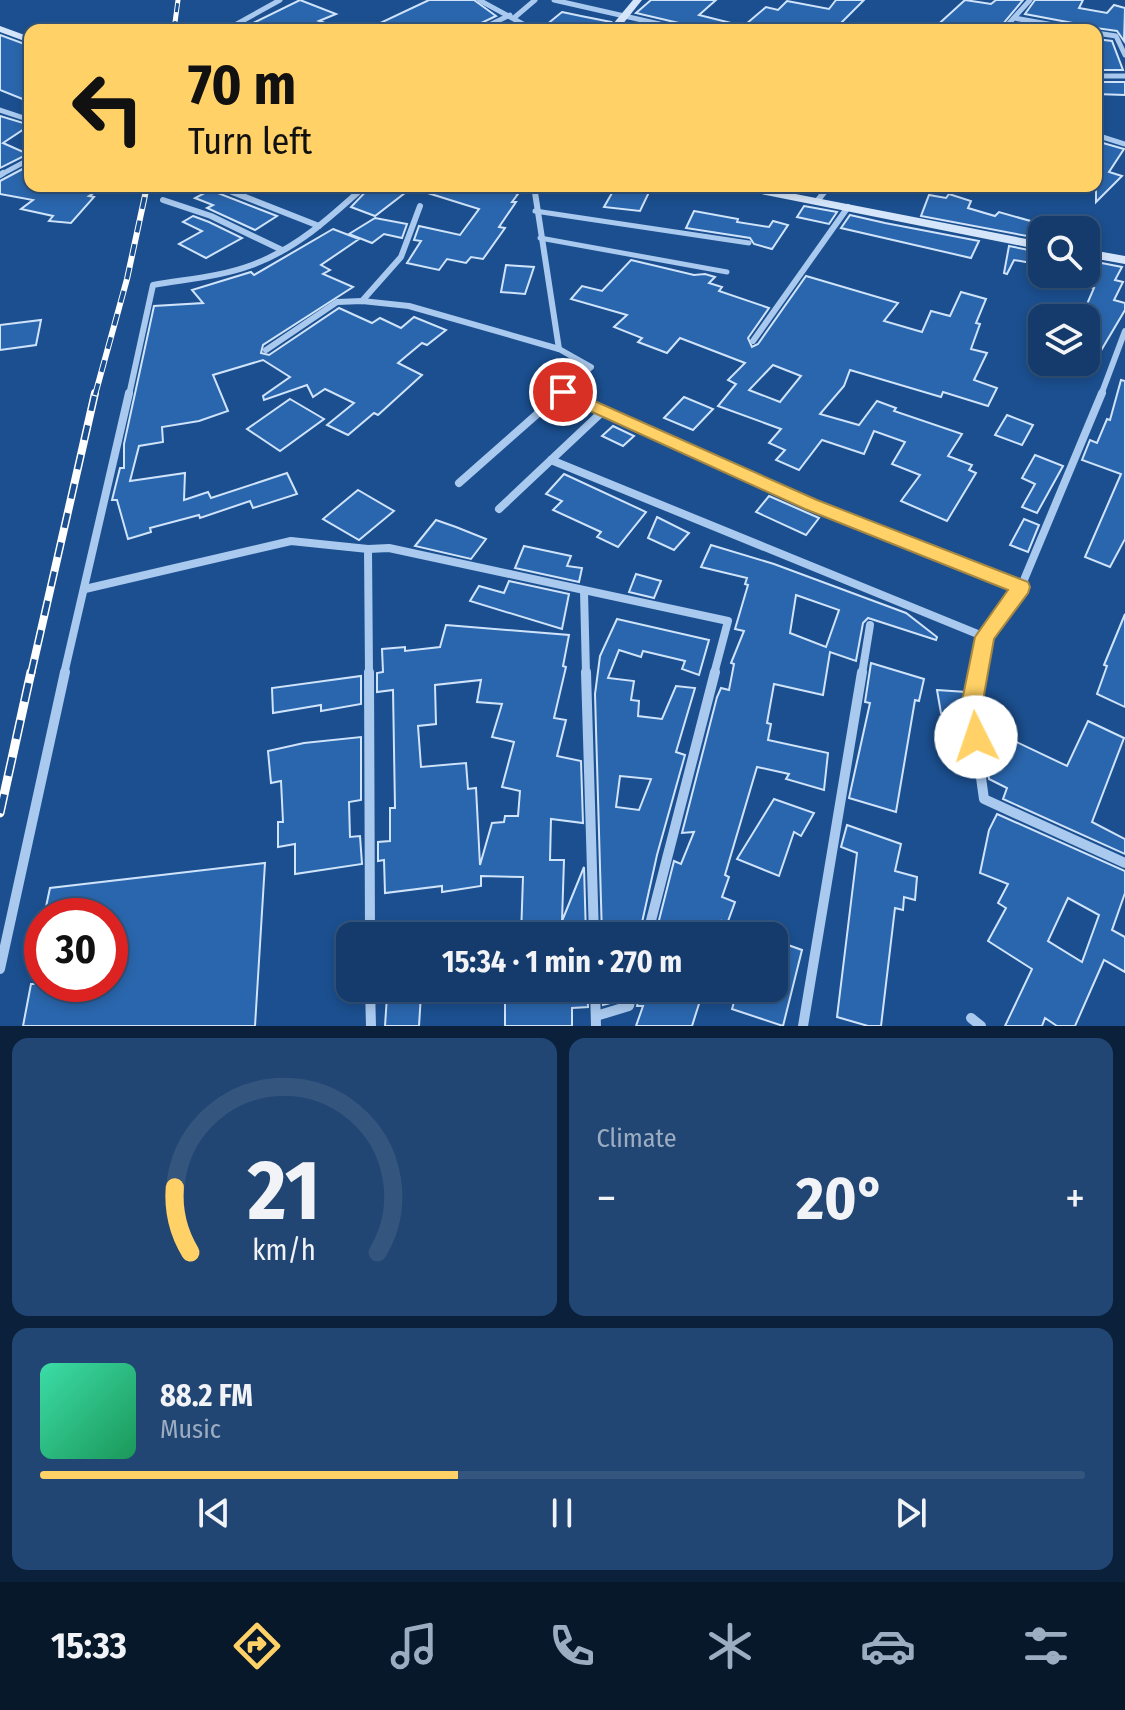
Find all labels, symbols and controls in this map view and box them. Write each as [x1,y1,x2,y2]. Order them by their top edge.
text: 70 m [188,52,296,119]
icon: left [56,56,160,160]
text: Turn left [188,120,312,164]
map controls [1028,216,1100,376]
button: search [1028,216,1100,288]
button: layers [1028,304,1100,376]
pin [529,358,597,426]
icon: arrive [541,370,585,414]
position arrow [934,695,1018,779]
speed limit sign: 30 [24,898,128,1002]
text: 15:34 · 1 min · 270 m [442,944,682,980]
text: Climate [597,1123,677,1154]
text: 21 [247,1141,320,1241]
text: 20° [796,1163,885,1235]
text: − [597,1172,616,1225]
text: + [1065,1172,1085,1225]
text: km/h [252,1233,316,1268]
text: 88.2 FM [160,1378,253,1414]
text: Music [160,1414,221,1445]
icon: previous [192,1491,236,1535]
icon: pause [540,1491,584,1535]
icon: next [889,1491,933,1535]
icon: directions [229,1618,285,1674]
icon: music [386,1618,442,1674]
icon: phone [544,1618,600,1674]
icon: climate [702,1618,758,1674]
icon: car [860,1618,916,1674]
icon: filters [1018,1618,1074,1674]
text: 15:33 [51,1624,127,1668]

